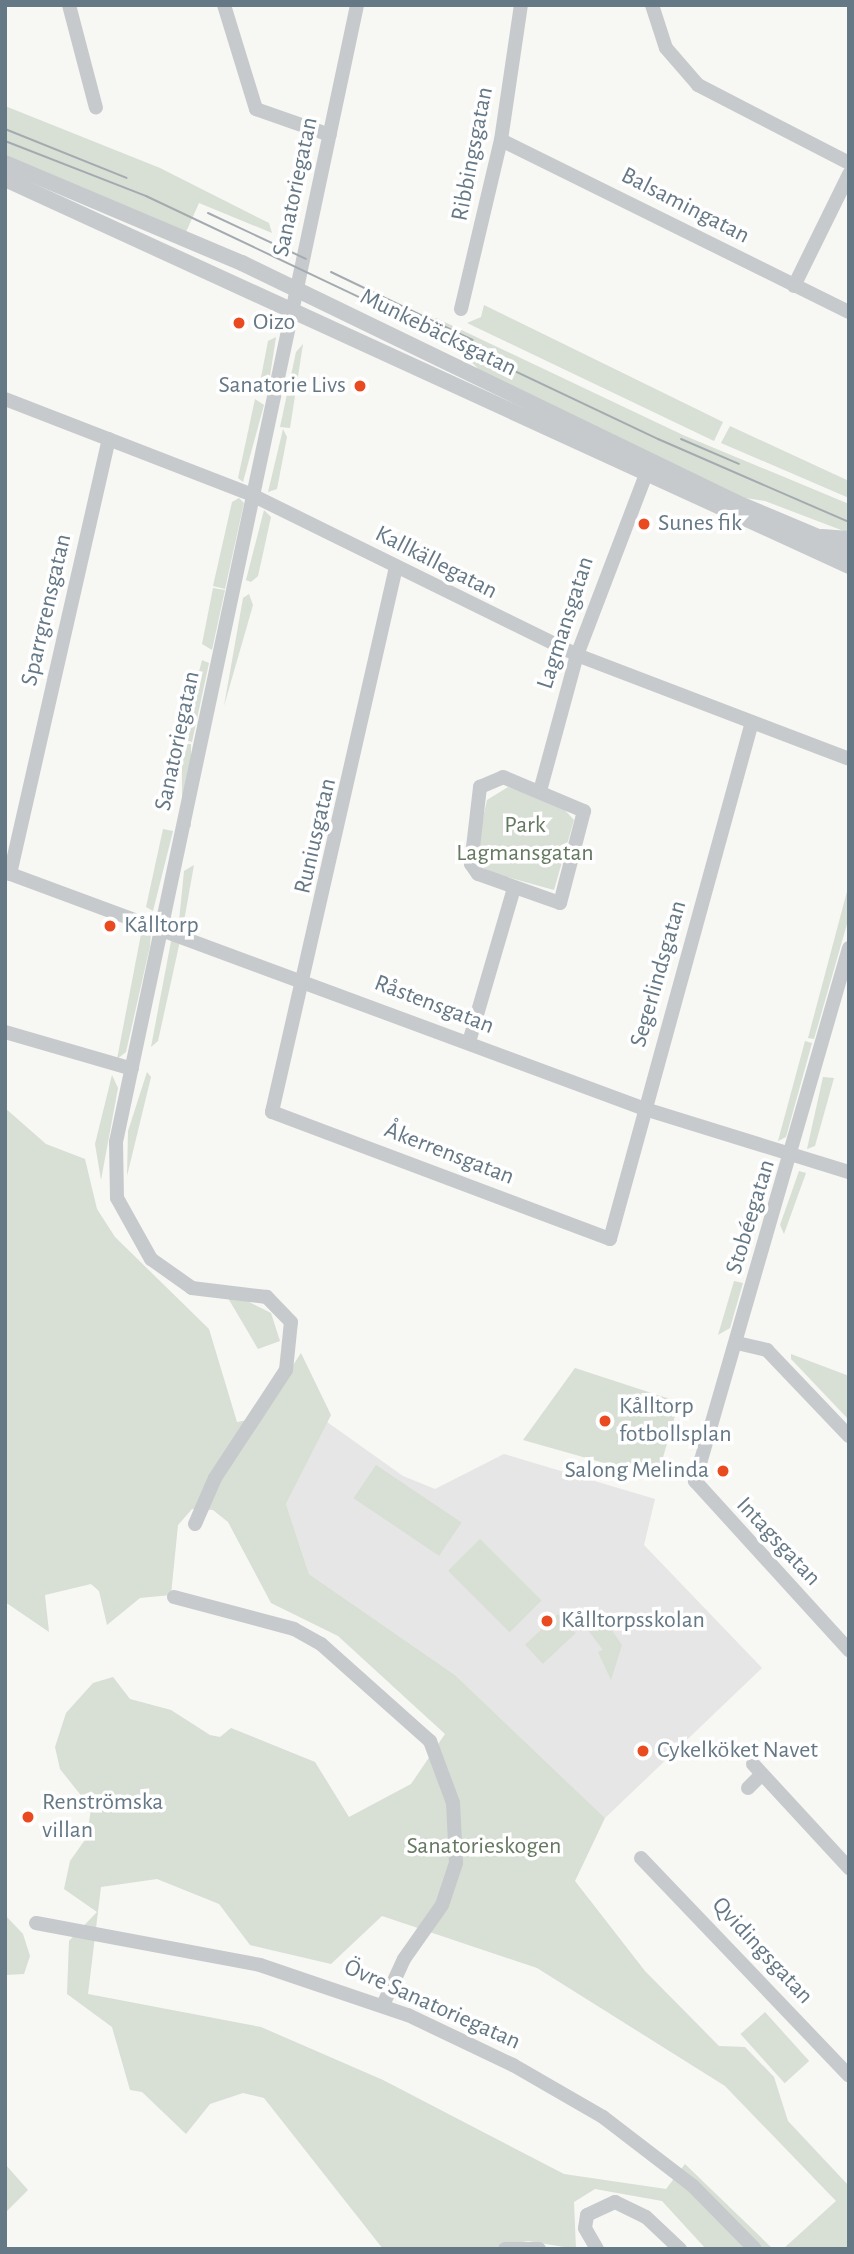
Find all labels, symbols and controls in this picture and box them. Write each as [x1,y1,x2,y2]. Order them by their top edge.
street label: Ribbingsgatan [446,85,500,223]
street label: Sanatoriegatan [267,115,325,259]
street label: Balsamingatan [616,161,754,251]
street label: Munkebäcksgatan [355,283,521,383]
place label: Oizo [253,309,295,337]
marker: Oizo [231,315,247,331]
place label: Sanatorie Livs [219,372,346,400]
marker: Sanatorie Livs [352,378,368,394]
place label: Sunes fik [658,510,742,538]
marker: Sunes fik [636,516,652,532]
street label: Kallkällegatan [370,520,502,606]
street label: Sparrgrensgatan [16,531,78,689]
street label: Lagmansgatan [531,553,601,693]
street label: Sanatoriegatan [149,669,207,813]
street label: Runiusgatan [289,776,343,896]
park label: Park Lagmansgatan [456,812,594,868]
street label: Segerlindsgatan [624,897,694,1051]
place label: Kålltorp [124,912,199,940]
marker: Kålltorp [102,918,118,934]
street label: Råstensgatan [370,969,498,1041]
street label: Åkerrensgatan [380,1116,518,1192]
street label: Stobéegatan [720,1156,782,1278]
place label: Kålltorp fotbollsplan [619,1393,732,1449]
marker: Kålltorp fotbollsplan [597,1413,613,1429]
place label: Salong Melinda [564,1457,709,1485]
marker: Salong Melinda [715,1463,731,1479]
street label: Intagsgatan [730,1492,826,1592]
place label: Kålltorpsskolan [561,1607,705,1635]
marker: Kålltorpsskolan [539,1613,555,1629]
place label: Cykelköket Navet [657,1737,818,1765]
marker: Cykelköket Navet [635,1743,651,1759]
place label: Renströmska villan [42,1789,163,1845]
marker: Renströmska villan [20,1809,36,1825]
park label: Sanatorieskogen [406,1833,562,1861]
street label: Qvidingsgatan [705,1892,819,2010]
street label: Övre Sanatoriegatan [339,1953,525,2057]

